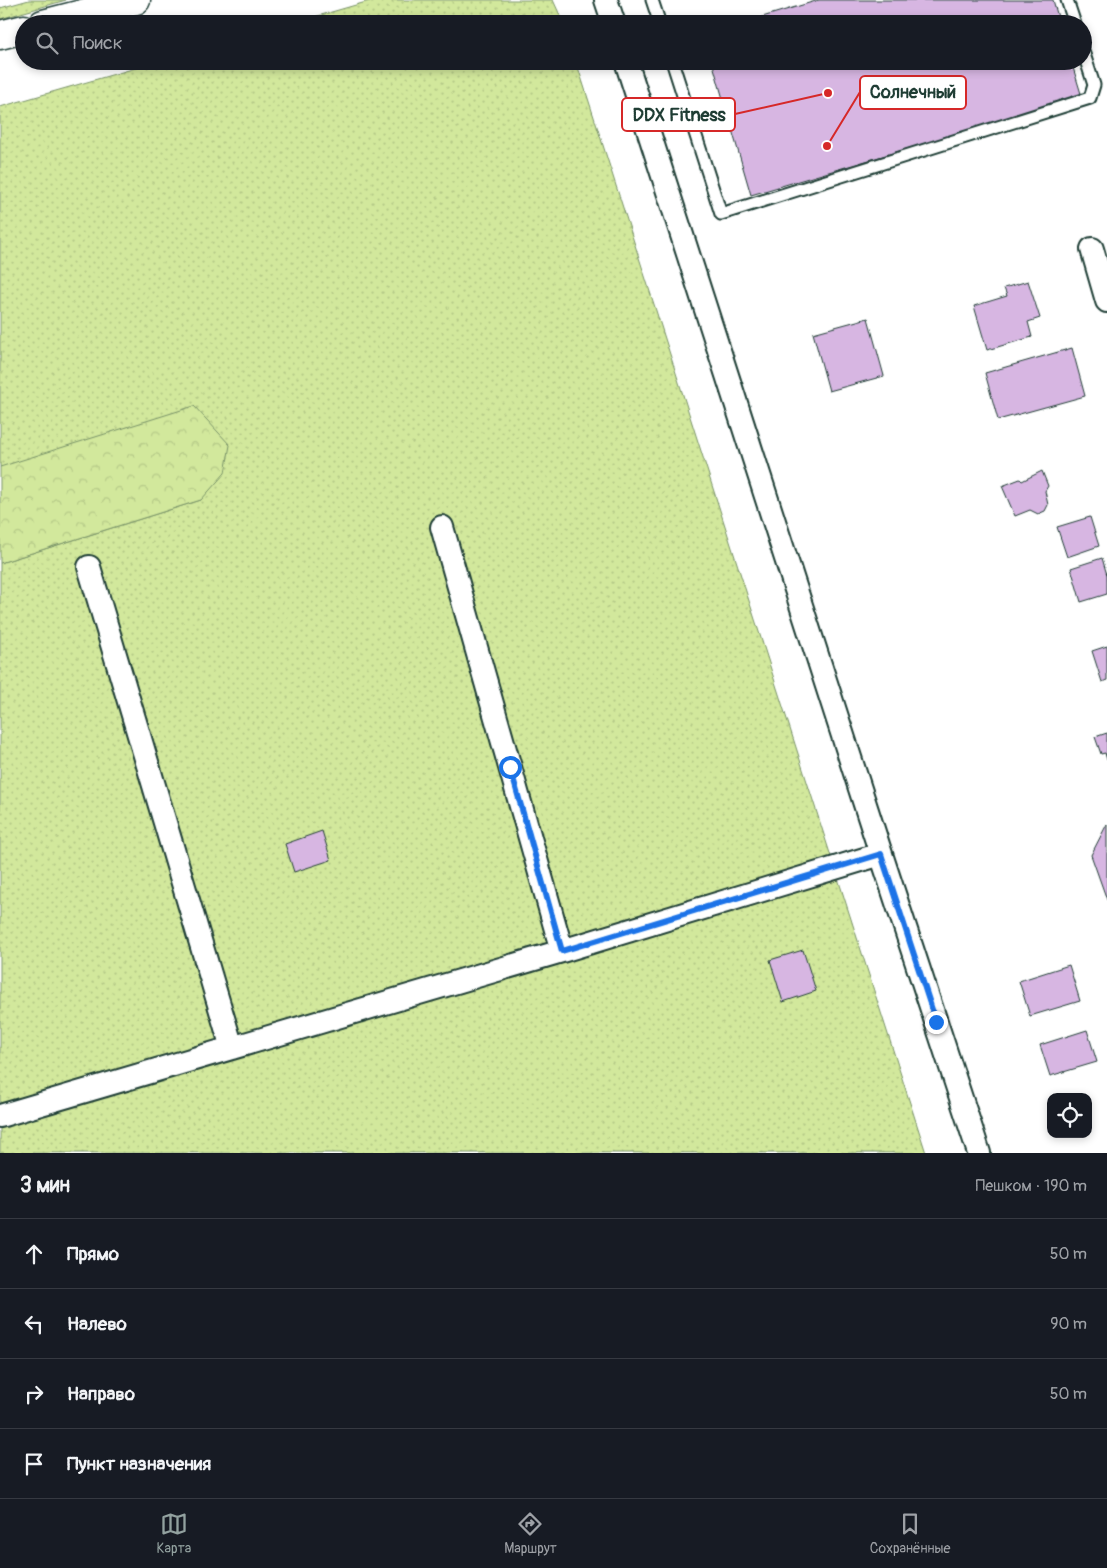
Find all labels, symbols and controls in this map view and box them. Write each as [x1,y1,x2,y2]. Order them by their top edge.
search box [15,15,1092,70]
icon: search [33,29,61,57]
text: Поиск [73,31,123,55]
callout: Солнечный [860,76,966,109]
text: Солнечный [870,81,956,104]
callout: DDX Fitness [622,98,735,131]
text: DDX Fitness [632,104,727,127]
route start [499,756,522,779]
route end [925,1011,948,1034]
map controls [1047,1093,1092,1138]
button: locate [1047,1093,1092,1138]
text: 3 мин [20,1172,70,1199]
text: Пешком · 190 m [976,1176,1087,1196]
icon: ahead [20,1240,48,1268]
text: Прямо [67,1242,119,1266]
text: 50 m [1050,1244,1087,1264]
icon: left [20,1310,48,1338]
text: Налево [67,1312,127,1336]
text: 90 m [1050,1314,1087,1334]
icon: right [20,1380,48,1408]
text: Направо [67,1382,135,1406]
text: 50 m [1050,1384,1087,1404]
icon: arrive [20,1450,48,1478]
text: Пункт назначения [67,1452,211,1476]
tab: Карта [156,1510,191,1557]
tab: Маршрут [504,1510,557,1557]
tab: Сохранённые [870,1510,951,1557]

